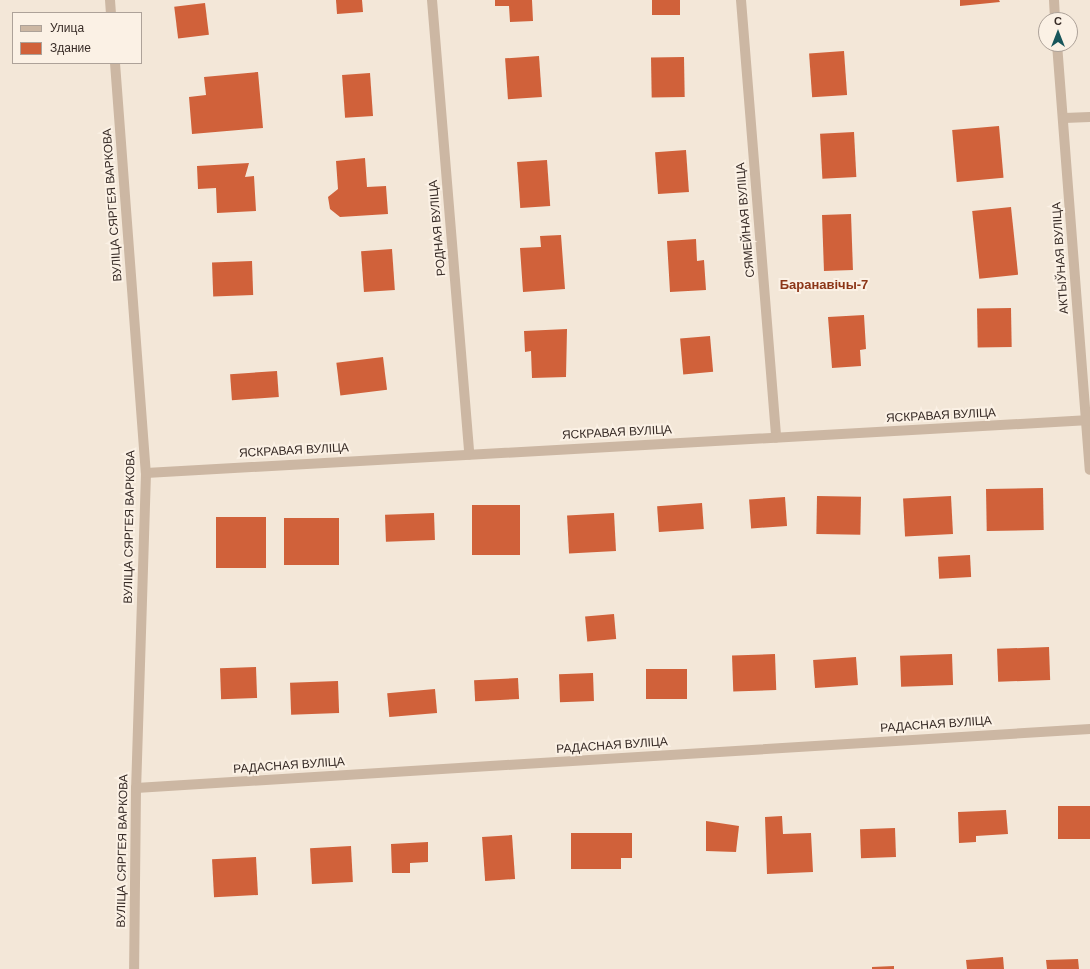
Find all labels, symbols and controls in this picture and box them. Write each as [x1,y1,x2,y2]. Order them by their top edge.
legend [12,12,142,64]
north arrow [1038,12,1078,52]
text: С [1054,15,1062,27]
text: Улица [50,21,84,35]
text: Здание [50,41,91,55]
street label: ВУЛІЦА СЯРГЕЯ ВАРКОВА [100,128,126,282]
street label: СЯМЕЙНАЯ ВУЛІЦА [734,162,758,278]
street label: РОДНАЯ ВУЛІЦА [427,179,449,277]
street label: АКТЫЎНАЯ ВУЛІЦА [1050,202,1072,314]
district label: Баранавічы-7 [780,277,868,293]
street label: ЯСКРАВАЯ ВУЛІЦА [886,406,996,426]
street label: ЯСКРАВАЯ ВУЛІЦА [562,423,672,443]
street label: ЯСКРАВАЯ ВУЛІЦА [239,441,349,461]
street label: ВУЛІЦА СЯРГЕЯ ВАРКОВА [121,450,139,604]
street label: РАДАСНАЯ ВУЛІЦА [880,714,992,736]
street label: РАДАСНАЯ ВУЛІЦА [556,735,668,757]
street label: РАДАСНАЯ ВУЛІЦА [233,755,345,777]
street label: ВУЛІЦА СЯРГЕЯ ВАРКОВА [114,774,132,928]

